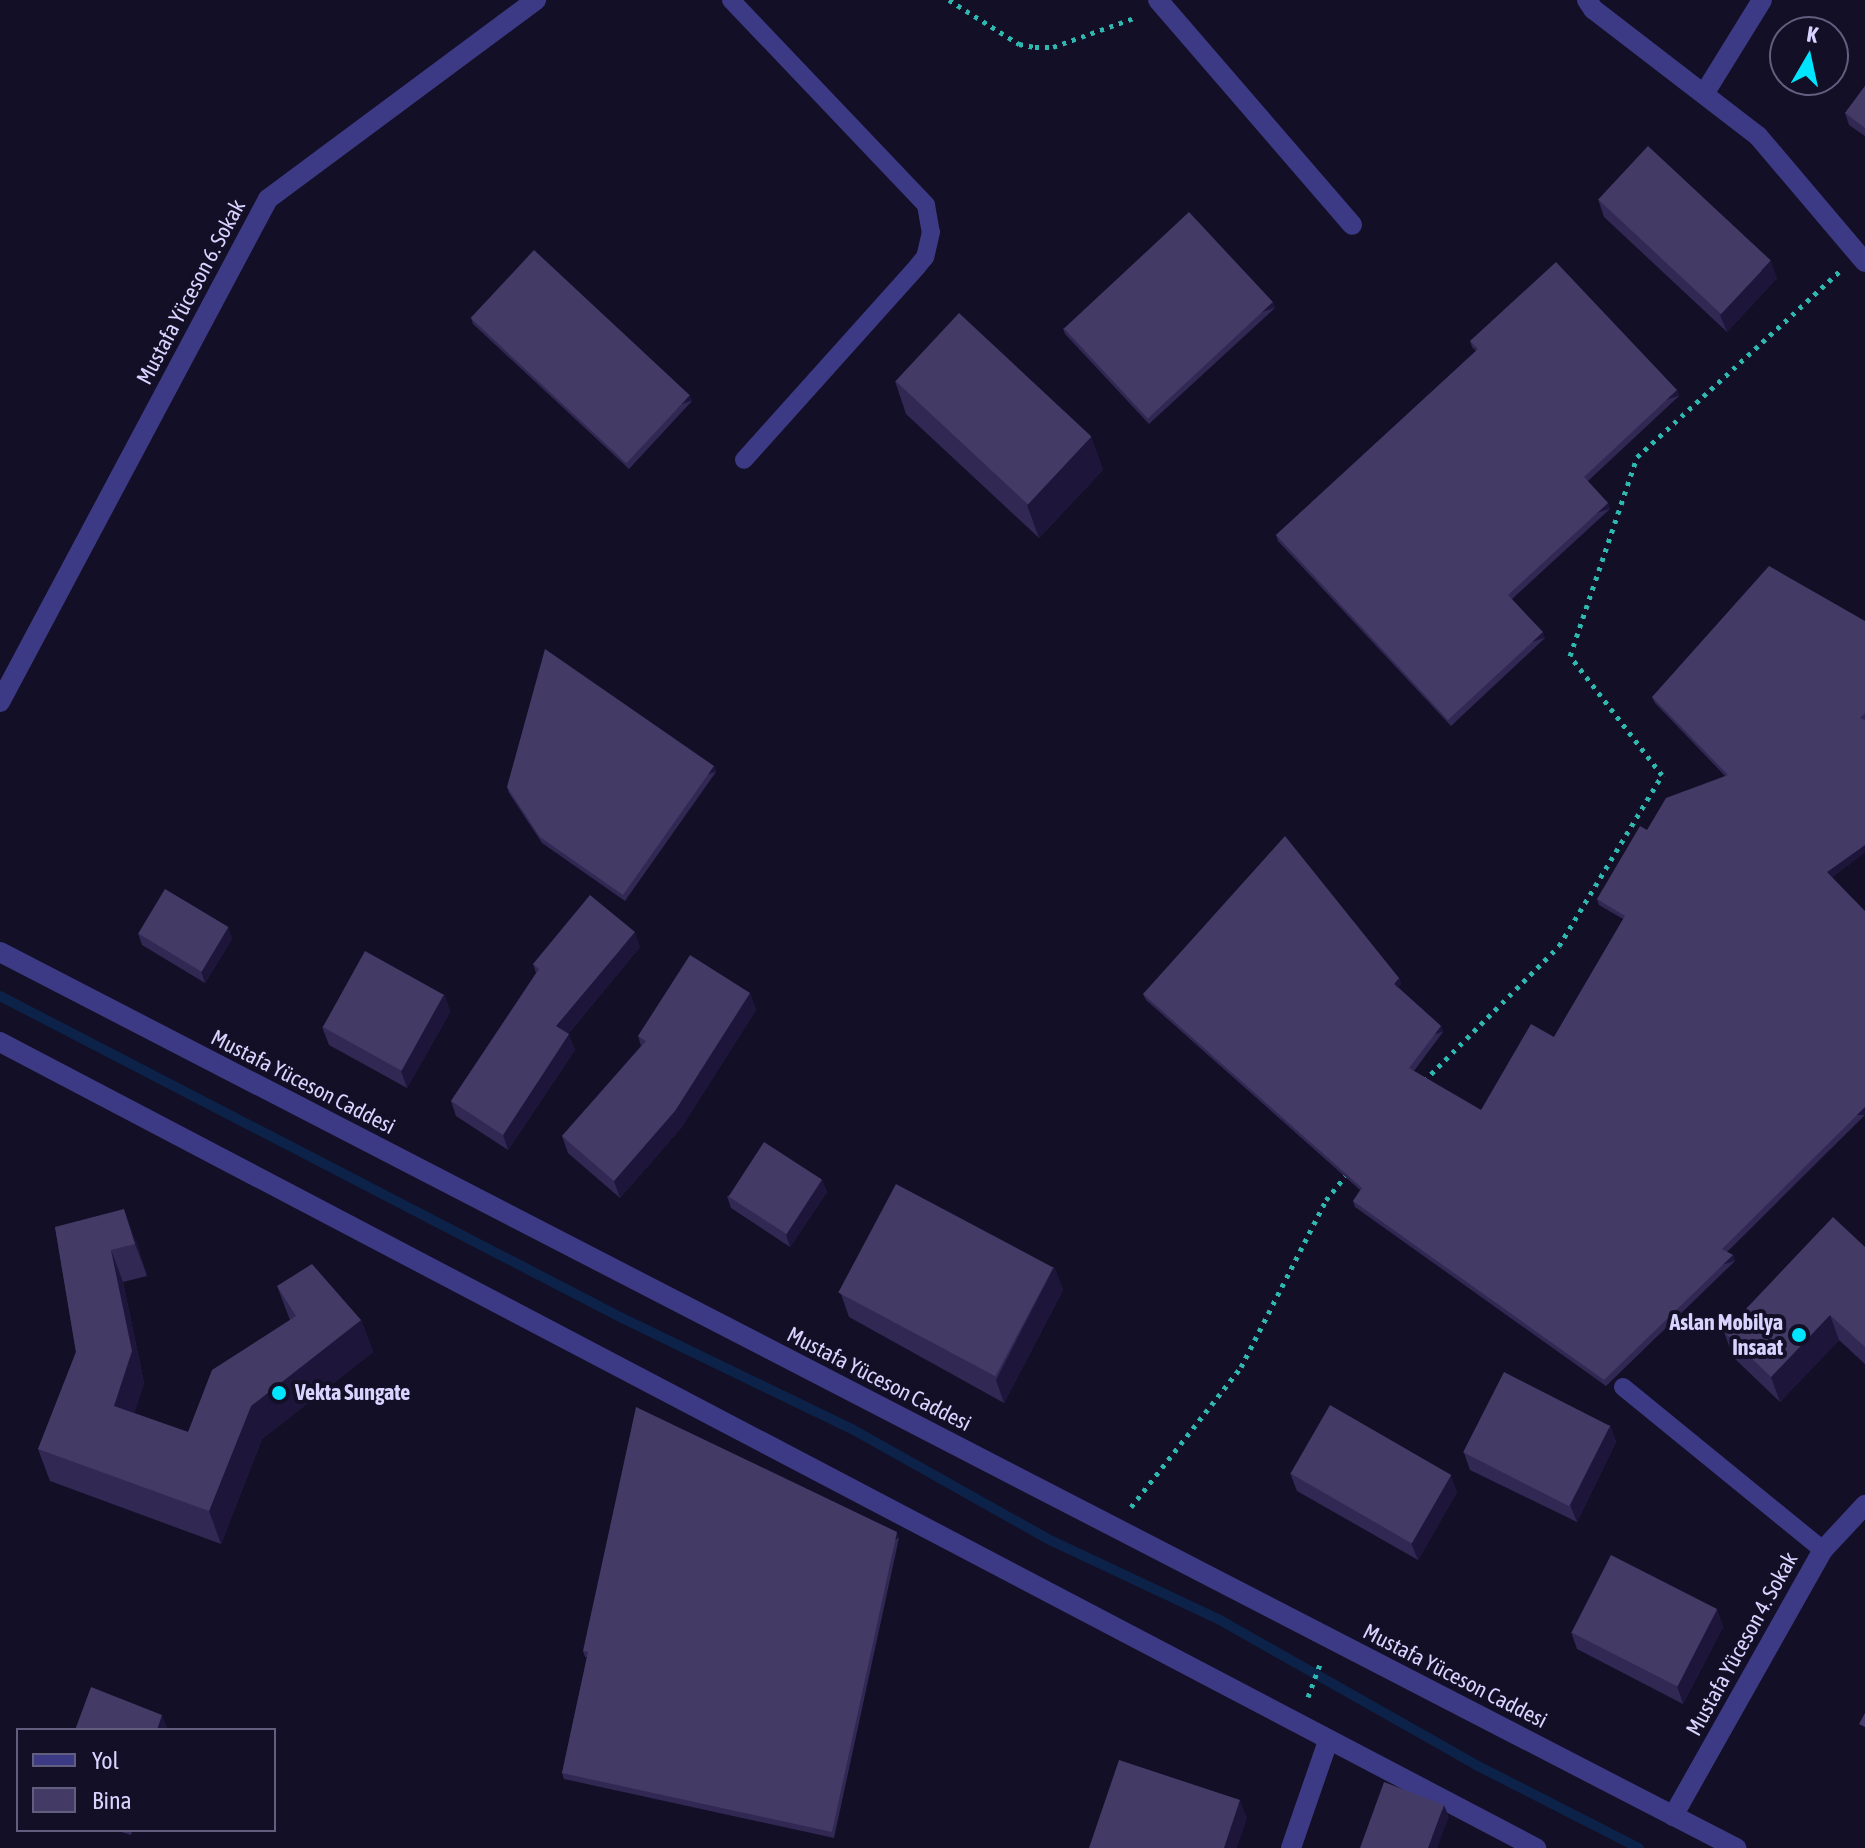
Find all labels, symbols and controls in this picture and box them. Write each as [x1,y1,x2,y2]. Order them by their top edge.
north arrow [1769,16,1849,96]
text: K [1805,21,1820,48]
street label: Mustafa Yüceson 6. Sokak [131,195,251,389]
street label: Mustafa Yüceson Caddesi [207,1024,399,1140]
place label: Aslan Mobilya Insaat [1669,1309,1783,1360]
street label: Mustafa Yüceson Caddesi [783,1321,975,1437]
marker: Aslan Mobilya Insaat [1790,1326,1808,1344]
place label: Vekta Sungate [295,1380,410,1406]
marker: Vekta Sungate [270,1384,288,1402]
street label: Mustafa Yüceson 4. Sokak [1681,1548,1803,1740]
street label: Mustafa Yüceson Caddesi [1359,1618,1551,1734]
legend [16,1728,276,1832]
text: Yol [92,1747,119,1774]
text: Bina [92,1787,132,1814]

